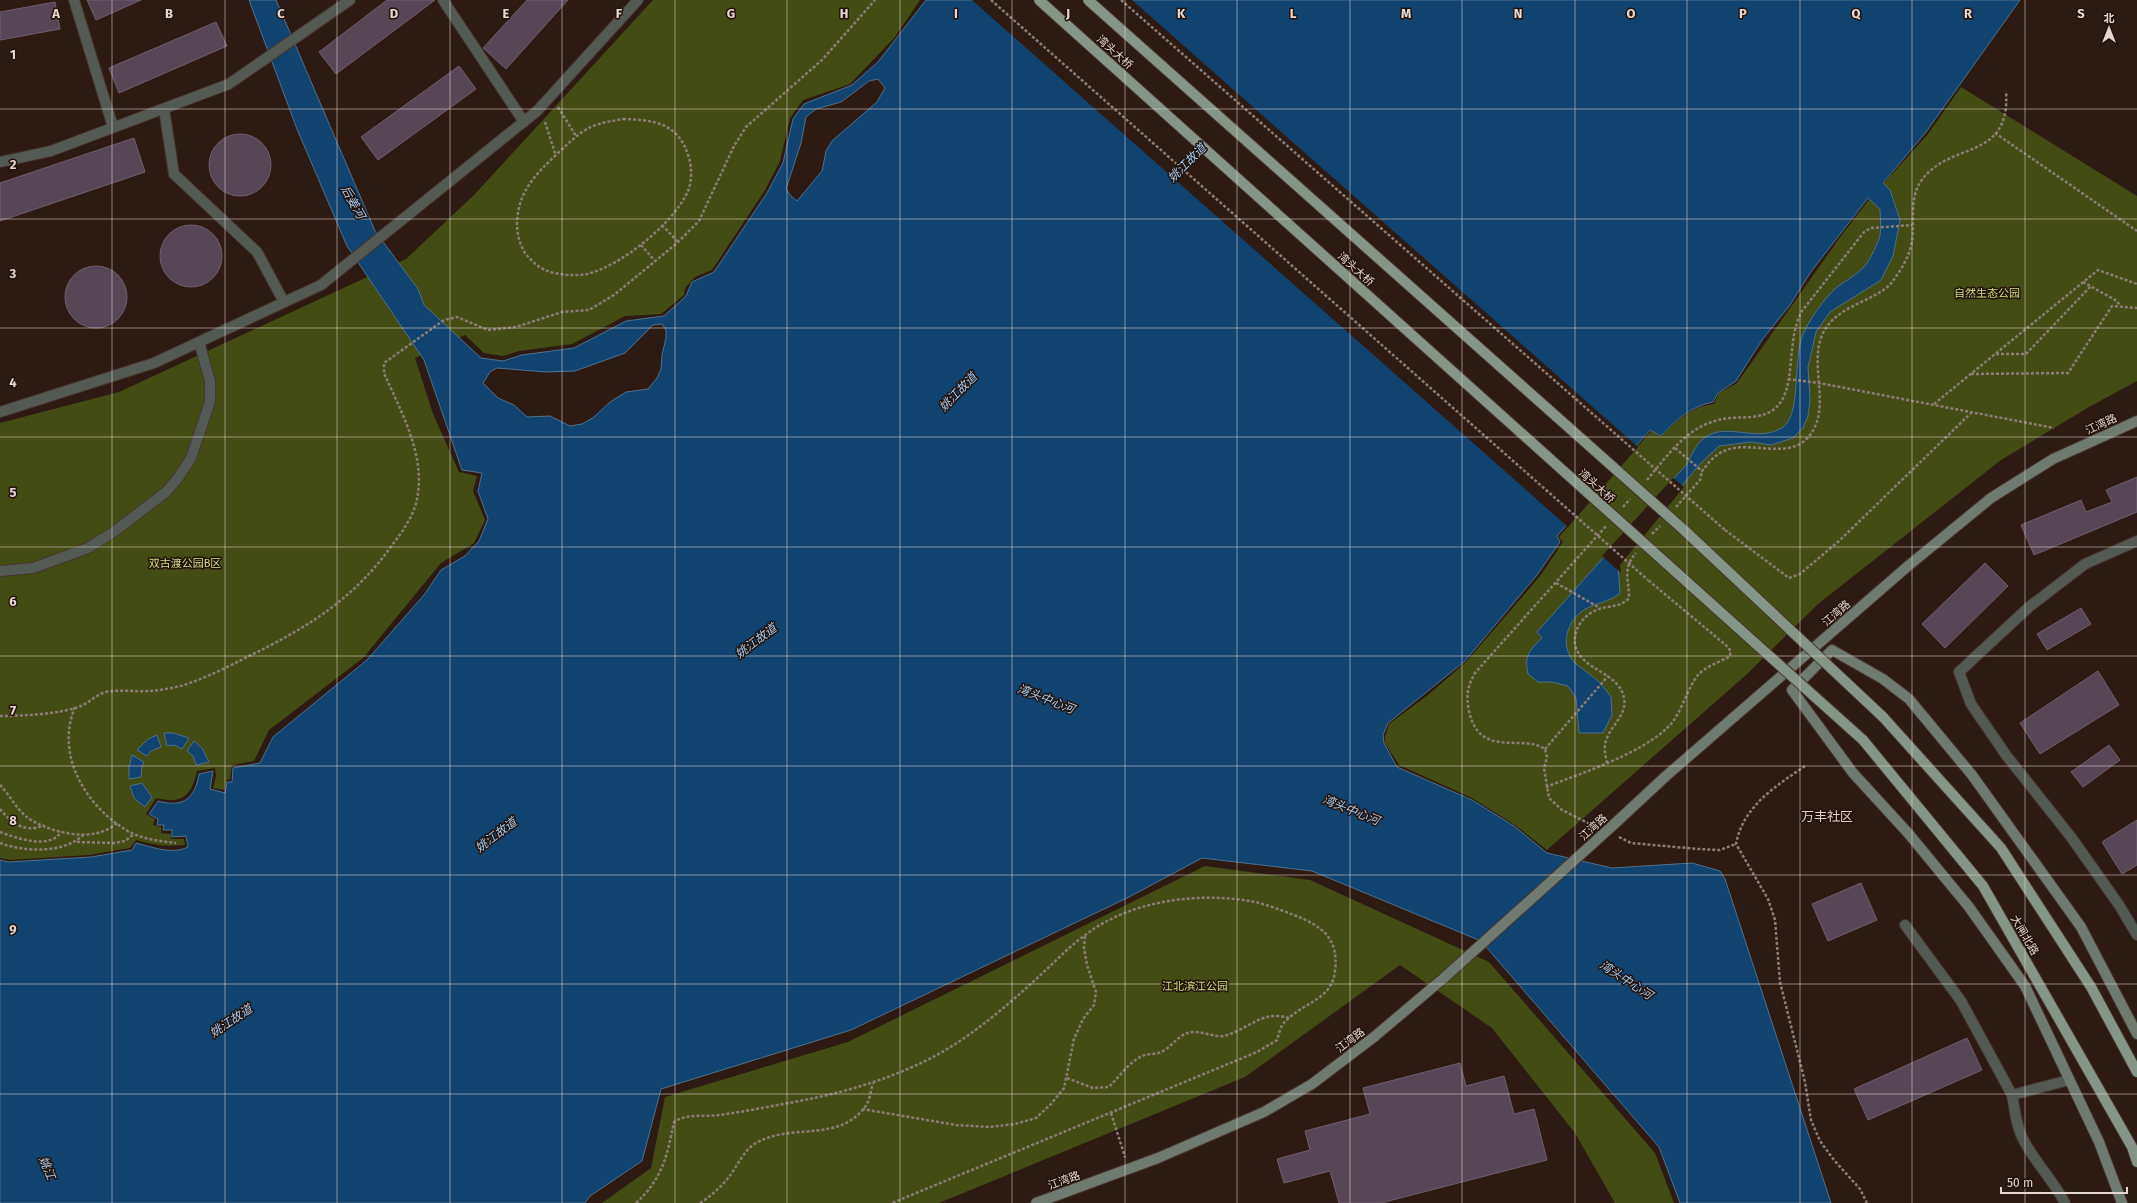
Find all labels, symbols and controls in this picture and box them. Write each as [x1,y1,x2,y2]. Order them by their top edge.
text: A [51,6,60,21]
text: B [165,6,173,21]
text: C [277,6,285,21]
text: D [390,6,399,21]
text: E [503,6,510,21]
text: F [616,6,623,21]
text: G [727,6,735,21]
text: H [840,6,848,21]
text: I [954,6,958,21]
text: J [1065,6,1070,21]
text: K [1177,6,1186,21]
text: L [1290,6,1297,21]
text: M [1401,6,1411,21]
text: N [1514,6,1522,21]
text: O [1627,6,1636,21]
text: P [1739,6,1747,21]
text: Q [1852,6,1862,21]
text: R [1964,6,1973,21]
text: S [2077,6,2085,21]
north arrow [2089,8,2129,48]
text: 北 [2104,12,2115,25]
street label: 湾头大桥 [1094,33,1135,72]
text: 1 [10,47,16,62]
water label: 姚江故道 [1165,140,1210,185]
text: 2 [10,157,17,172]
water label: 后姜河 [338,183,369,223]
street label: 湾头大桥 [1335,250,1376,289]
text: 3 [9,266,17,281]
park label: 自然生态公园 [1954,287,2020,300]
water label: 姚江故道 [936,368,981,414]
text: 4 [9,375,17,390]
street label: 江湾路 [2084,412,2119,437]
street label: 湾头大桥 [1576,467,1617,506]
text: 5 [10,485,17,500]
park label: 双古渡公园B区 [149,557,221,570]
text: 6 [9,594,17,609]
street label: 江湾路 [1820,598,1853,629]
water label: 姚江故道 [733,620,781,661]
water label: 湾头中心河 [1015,682,1078,717]
text: 7 [10,703,16,718]
water label: 湾头中心河 [1321,792,1383,828]
district label: 万丰社区 [1801,809,1853,824]
street label: 江湾路 [1577,812,1610,843]
text: 8 [9,813,17,828]
water label: 姚江故道 [473,814,521,855]
street label: 大闸北路 [2008,913,2041,958]
text: 9 [9,922,17,937]
water label: 湾头中心河 [1597,958,1657,1003]
park label: 江北滨江公园 [1162,980,1228,993]
water label: 姚江故道 [207,1001,256,1040]
street label: 江湾路 [1333,1025,1367,1056]
water label: 姚江 [36,1154,59,1184]
street label: 江湾路 [1046,1169,1082,1192]
scale bar [2001,1169,2127,1195]
text: 50 m [2007,1176,2033,1190]

